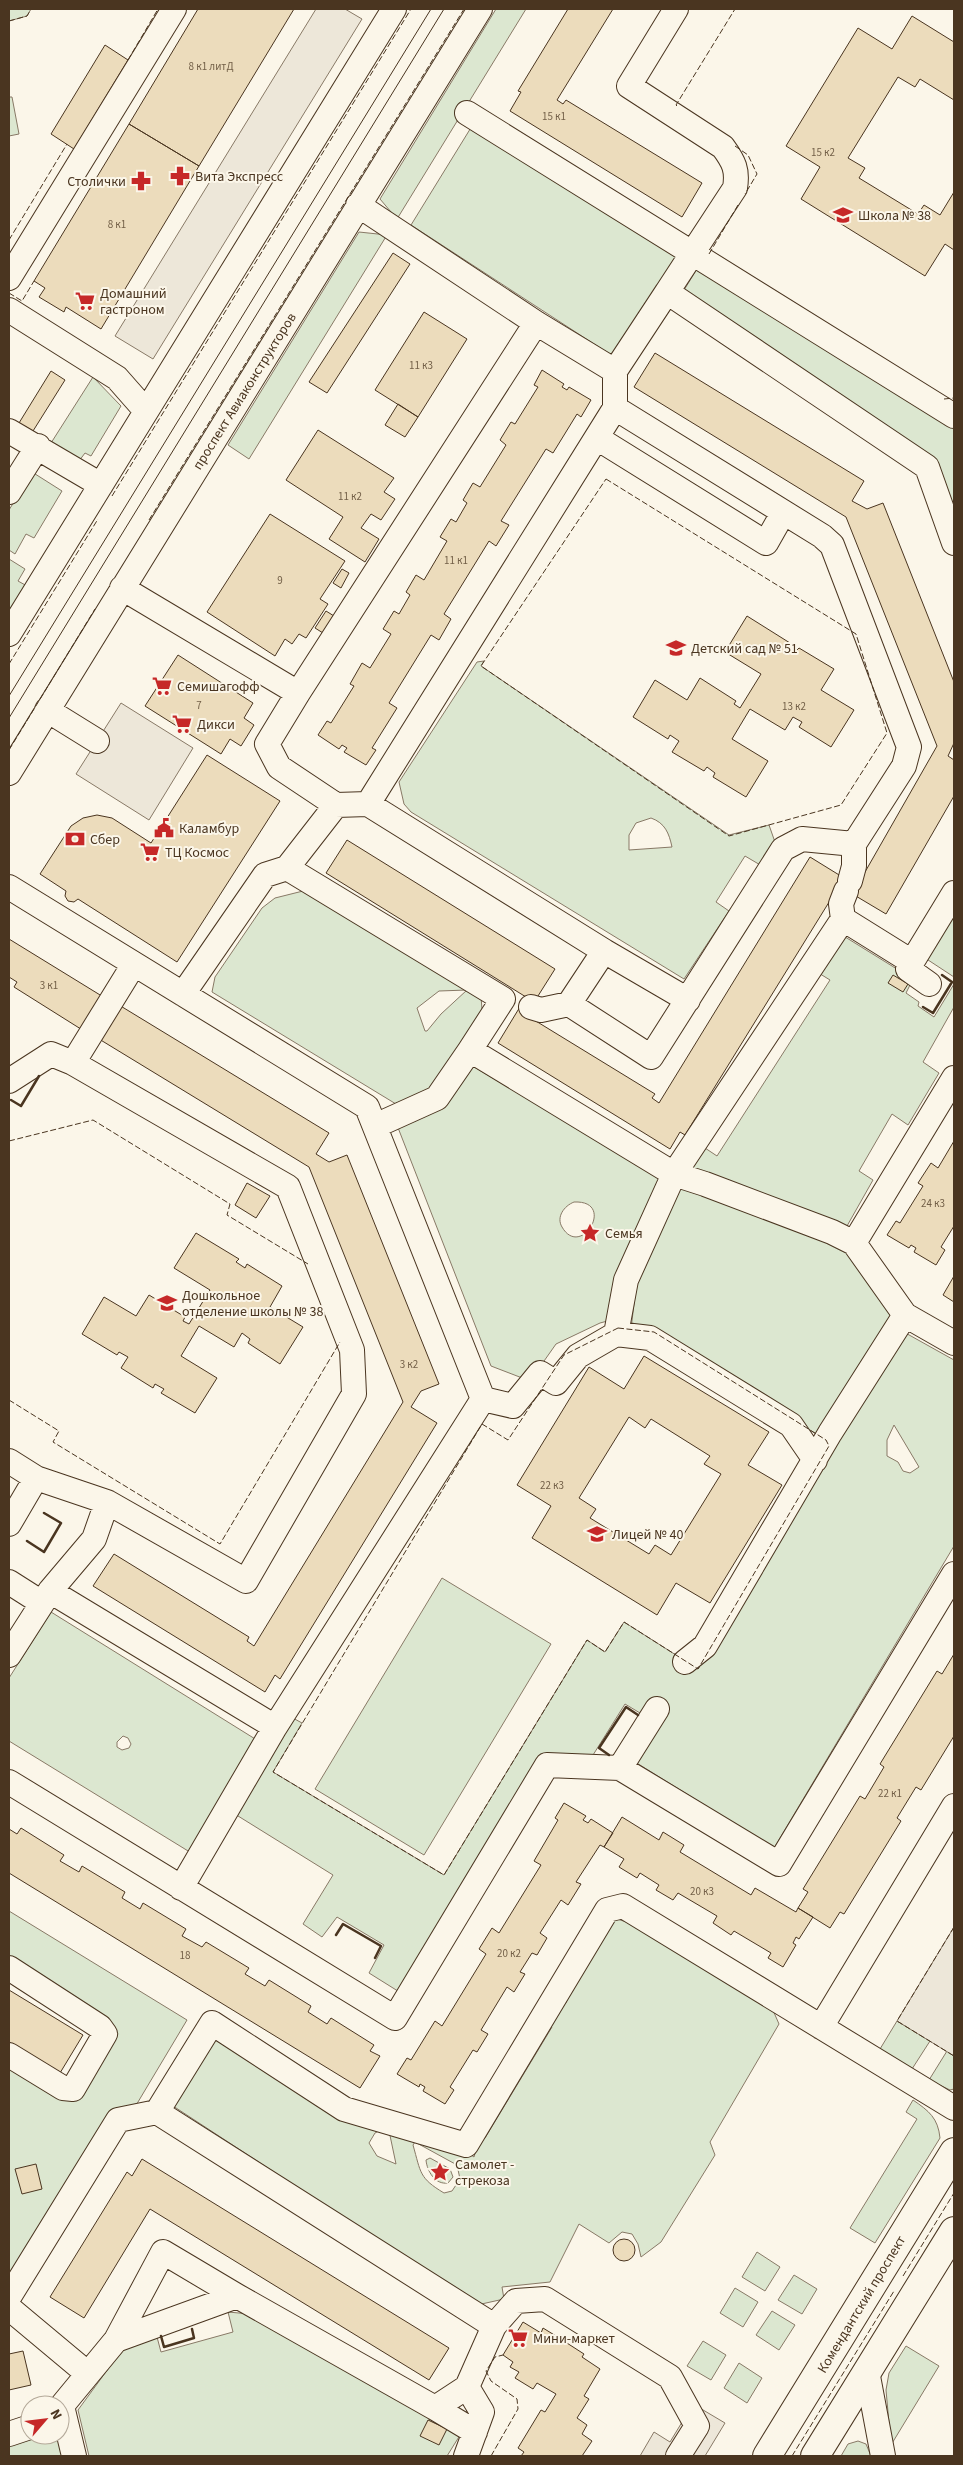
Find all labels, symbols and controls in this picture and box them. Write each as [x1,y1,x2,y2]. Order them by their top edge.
house number: 8 к1 литД [189,59,233,74]
house number: 15 к1 [542,109,566,124]
house number: 15 к2 [811,145,835,160]
pharmacy icon: Вита Экспресс [169,165,191,187]
place label: Вита Экспресс [195,167,284,187]
pharmacy icon: Столички [130,170,152,192]
place label: Столички [67,172,126,192]
school or university icon: Школа № 38 [832,204,854,226]
place label: Школа № 38 [858,206,931,226]
house number: 8 к1 [108,217,126,232]
place label: Домашний гастроном [100,284,167,320]
supermarket icon: Домашний гастроном [74,290,96,312]
street label: проспект Авиаконструкторов [188,309,302,474]
house number: 11 к3 [409,358,433,373]
house number: 11 к2 [338,489,362,504]
house number: 11 к1 [444,553,468,568]
house number: 9 [277,573,283,588]
school or university icon: Детский сад № 51 [665,637,687,659]
place label: Детский сад № 51 [691,639,798,659]
supermarket icon: Семишагофф [151,675,173,697]
place label: Семишагофф [177,677,260,697]
house number: 7 [196,698,202,713]
house number: 13 к2 [782,699,806,714]
supermarket icon: Дикси [171,713,193,735]
place label: Дикси [197,715,235,735]
public building icon: Каламбур [153,817,175,839]
place label: Каламбур [179,819,240,839]
bank icon: Сбер [64,828,86,850]
place label: Сбер [90,830,120,850]
supermarket icon: ТЦ Космос [139,841,161,863]
place label: ТЦ Космос [165,843,230,863]
house number: 3 к1 [40,978,58,993]
house number: 24 к3 [921,1196,945,1211]
place icon: Семья [579,1222,601,1244]
place label: Семья [605,1224,643,1244]
place label: Дошкольное отделение школы № 38 [182,1286,323,1322]
school or university icon: Дошкольное отделение школы № 38 [156,1292,178,1314]
house number: 3 к2 [400,1357,418,1372]
house number: 22 к3 [540,1478,564,1493]
school or university icon: Лицей № 40 [586,1523,608,1545]
place label: Лицей № 40 [612,1525,683,1545]
house number: 22 к1 [878,1786,902,1801]
house number: 20 к3 [690,1884,714,1899]
house number: 20 к2 [497,1946,521,1961]
house number: 18 [180,1948,191,1963]
place label: Самолет - стрекоза [455,2155,514,2191]
place icon: Самолет - стрекоза [429,2161,451,2183]
street label: Комендантский проспект [813,2232,911,2377]
supermarket icon: Мини-маркет [507,2327,529,2349]
place label: Мини-маркет [533,2329,615,2349]
north arrow [20,2395,70,2445]
text: N [45,2406,67,2423]

